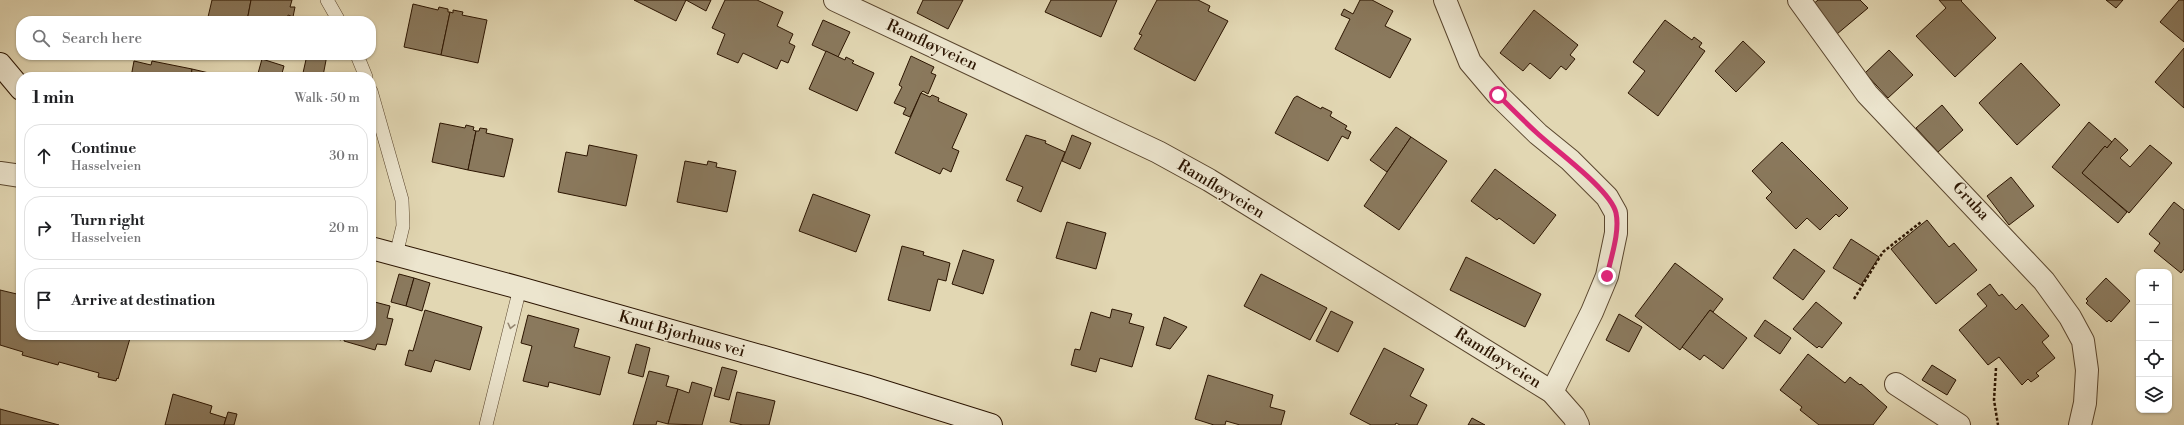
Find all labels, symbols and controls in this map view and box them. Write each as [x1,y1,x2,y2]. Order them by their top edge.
street label: Ramfløyveien [883,15,981,75]
search box [16,16,376,60]
icon: search [30,27,52,49]
text: Search here [62,29,142,48]
route start [1489,86,1507,104]
text: 1 min [32,87,74,109]
text: Walk · 50 m [294,90,360,106]
text: Continue [71,139,136,158]
icon: ahead [33,145,55,167]
text: 30 m [329,148,359,164]
street label: Ramfløyveien [1174,155,1269,223]
text: Hasselveien [71,158,141,174]
street label: Gruba [1948,178,1994,225]
text: Turn right [71,211,145,230]
icon: right [33,217,55,239]
text: 20 m [329,220,359,236]
text: Hasselveien [71,230,141,246]
route end [1598,267,1616,285]
map controls [2136,269,2172,413]
button: + [2136,269,2172,305]
icon: arrive [33,289,55,311]
text: Arrive at destination [71,291,215,310]
button: − [2136,305,2172,341]
street label: Knut Bjørhuus vei [616,306,748,362]
one-way arrow [507,323,515,329]
street label: Ramfløyveien [1451,323,1546,393]
button: locate [2136,341,2172,377]
button: layers [2136,377,2172,413]

